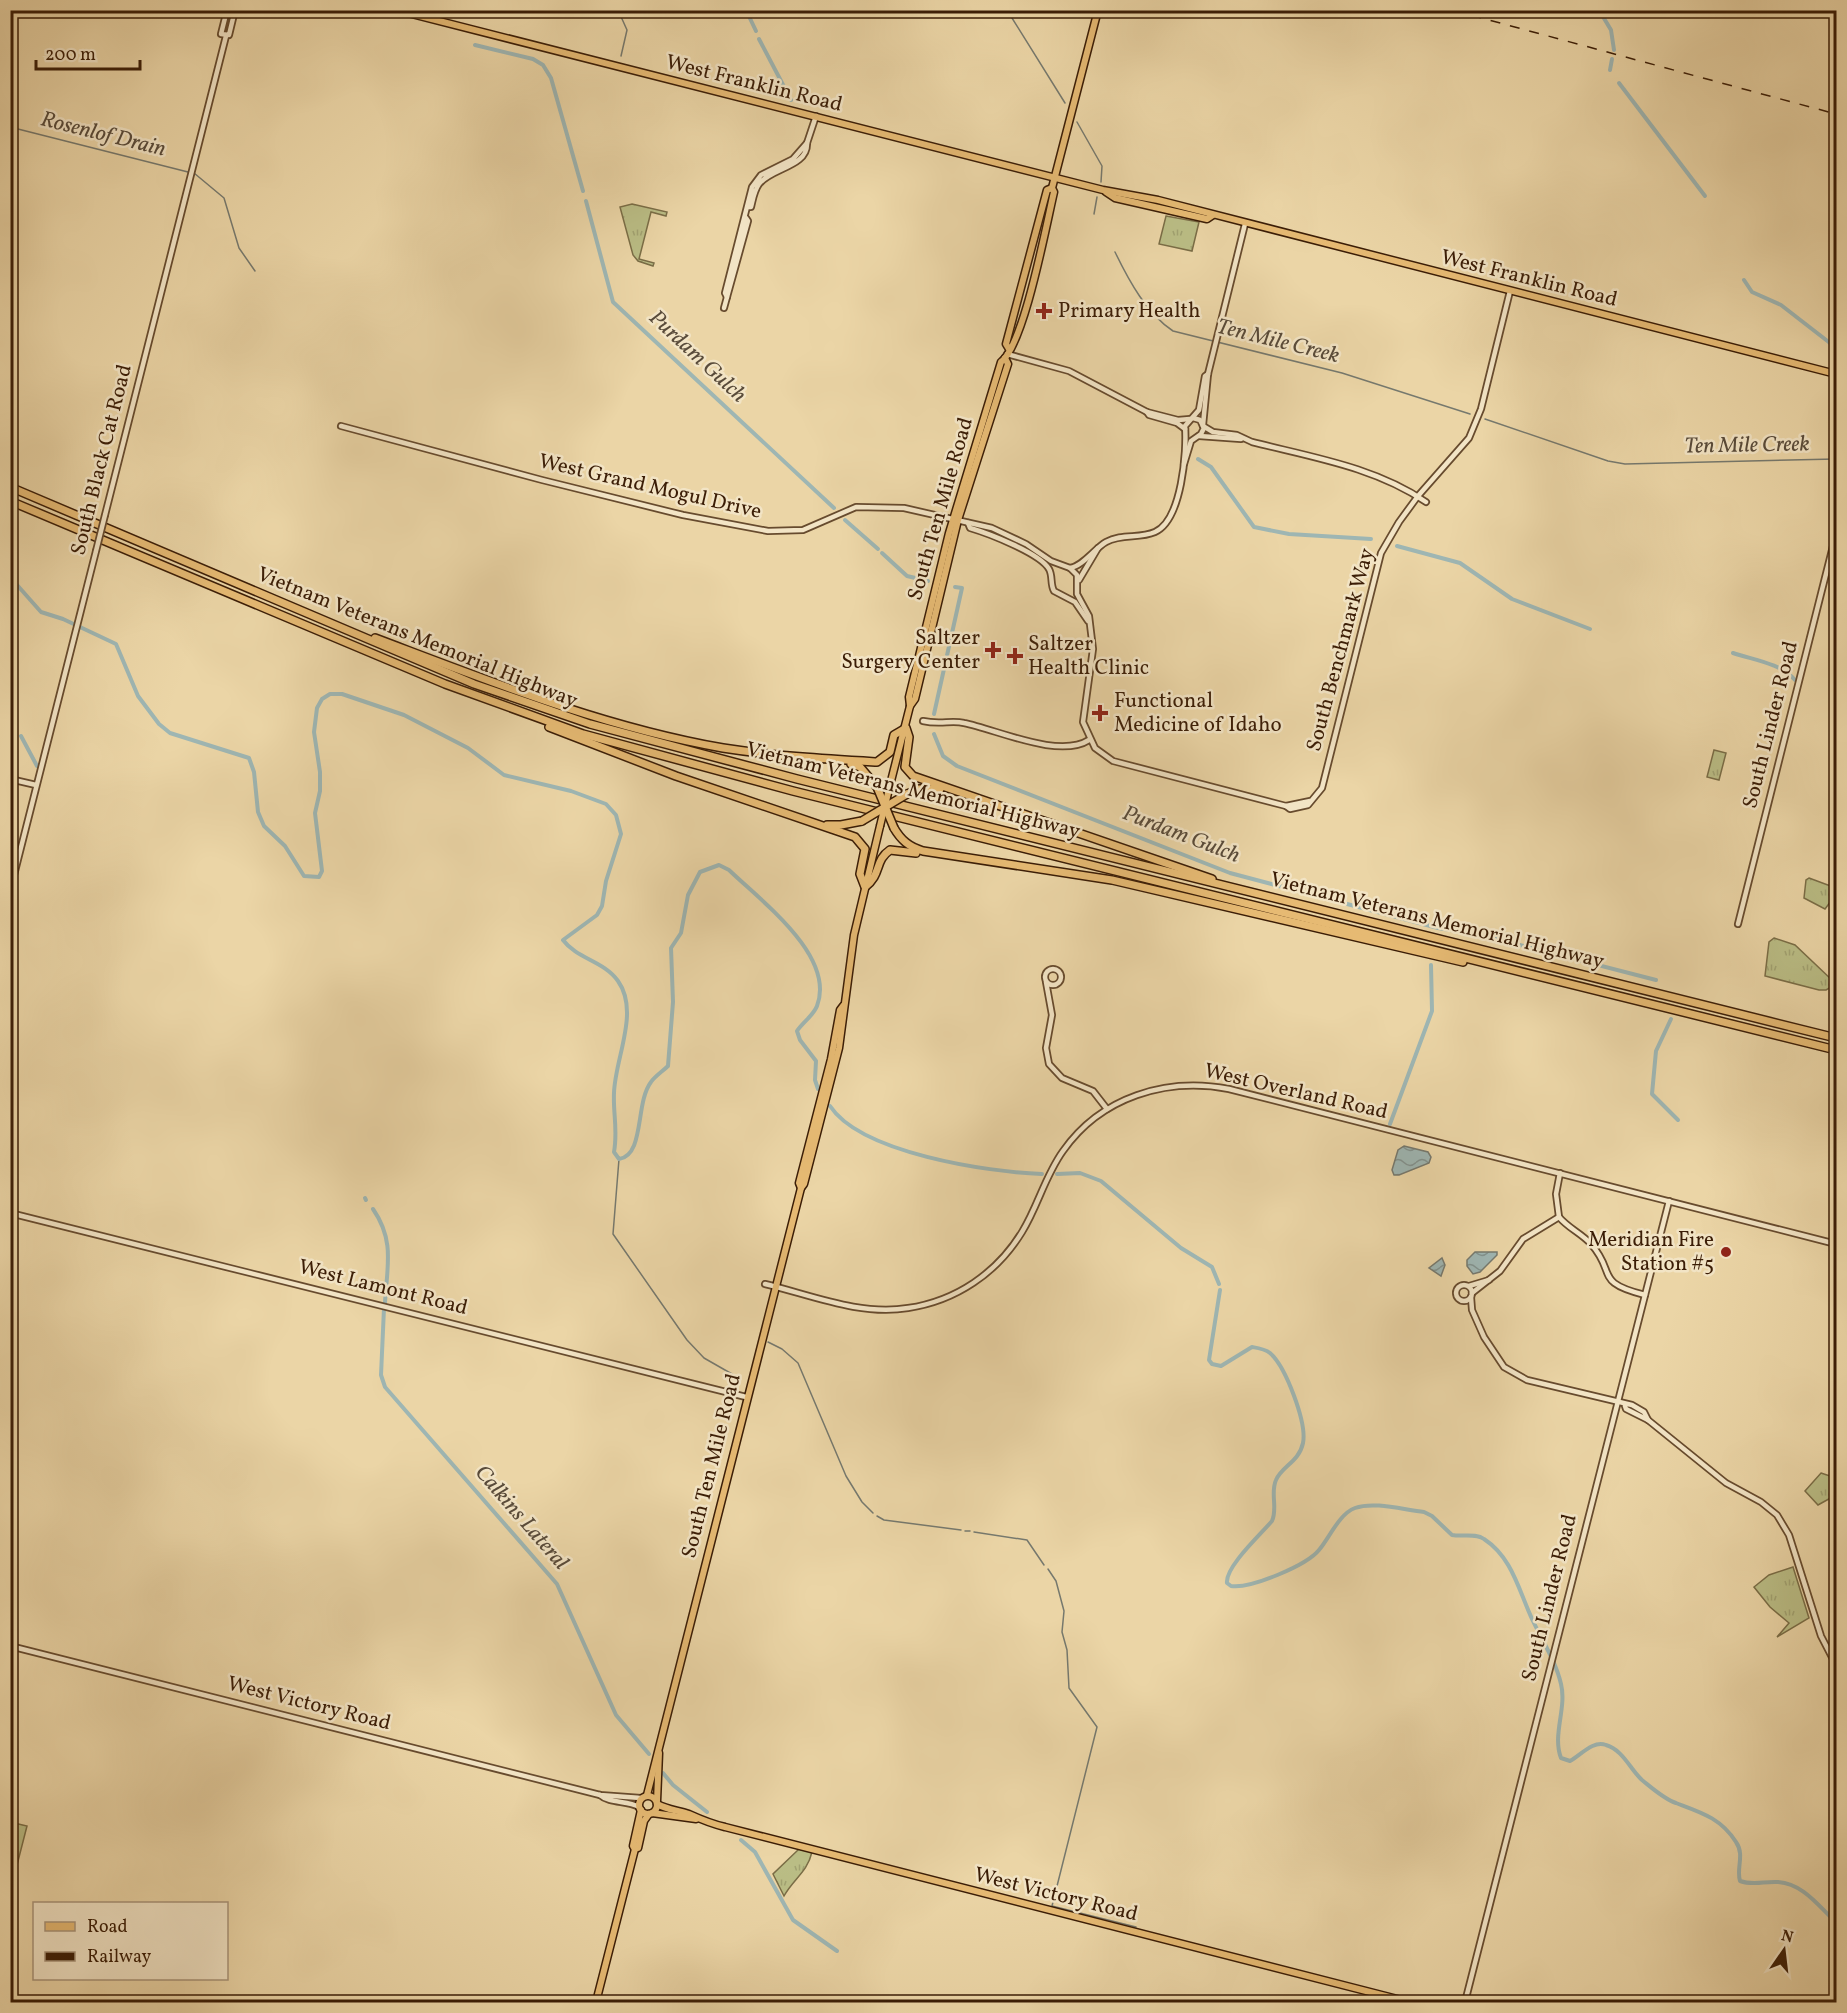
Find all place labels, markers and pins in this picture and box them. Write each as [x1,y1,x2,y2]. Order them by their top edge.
place label: Primary Health [1058,297,1201,326]
marker: Primary Health [1035,302,1053,320]
place label: Saltzer Surgery Center [841,624,980,677]
place label: Saltzer Health Clinic [1028,630,1149,683]
marker: Saltzer Surgery Center [984,641,1002,659]
marker: Saltzer Health Clinic [1006,647,1024,665]
place label: Functional Medicine of Idaho [1114,687,1282,740]
marker: Functional Medicine of Idaho [1091,704,1109,722]
place label: Meridian Fire Station #5 [1588,1226,1714,1279]
marker: Meridian Fire Station #5 [1719,1245,1733,1259]

